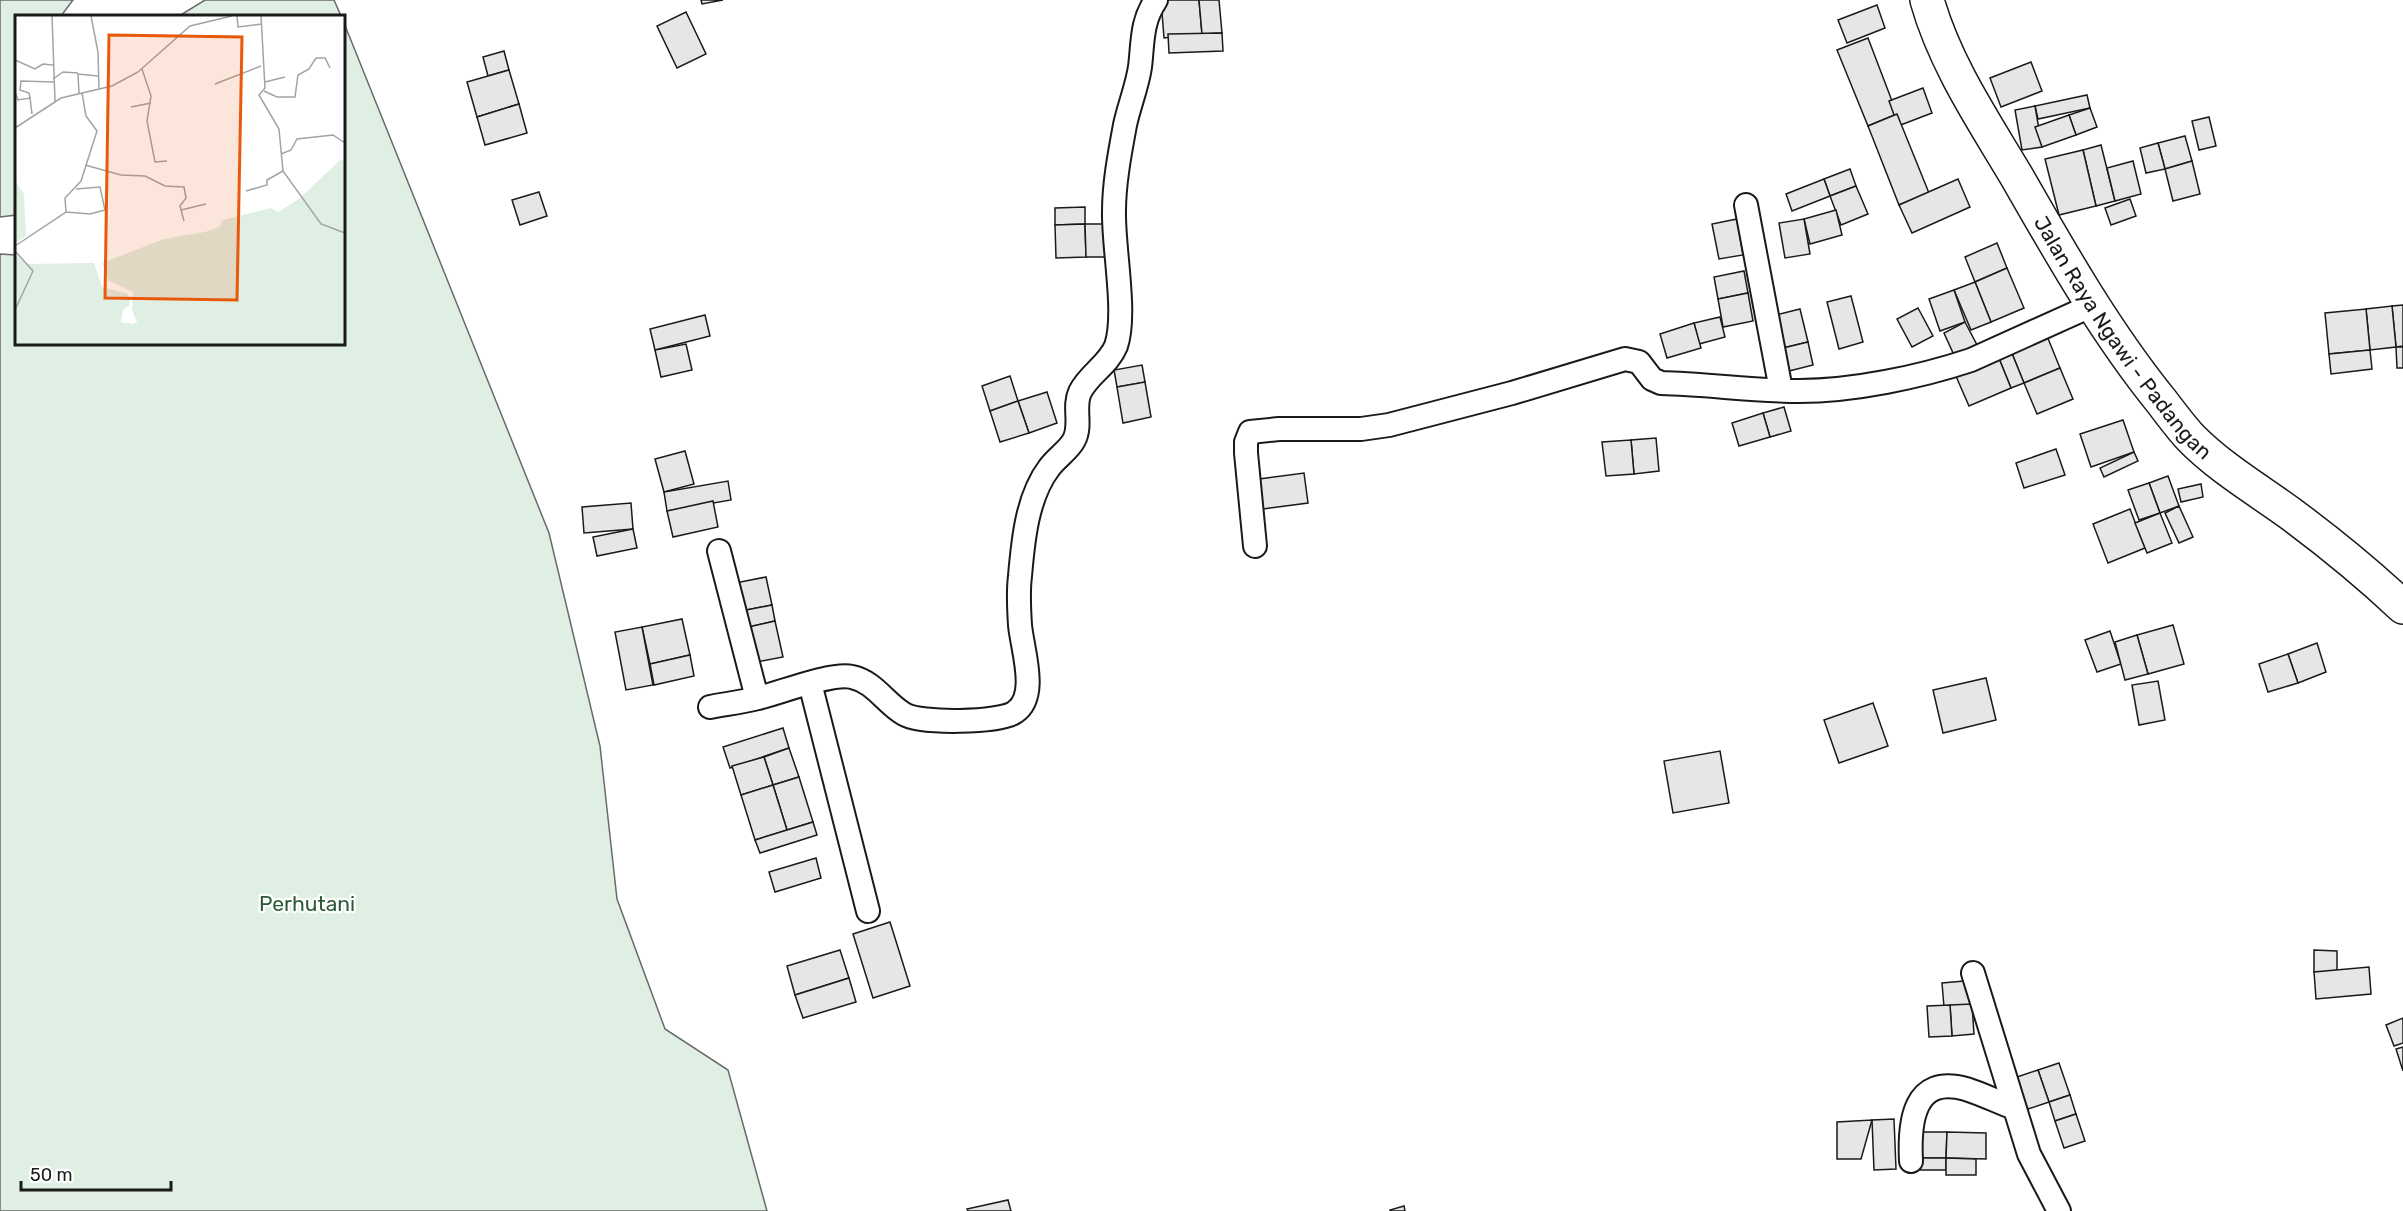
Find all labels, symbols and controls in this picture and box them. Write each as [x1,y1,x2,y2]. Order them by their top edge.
inset map [15,15,345,345]
street label: Jalan Raya Ngawi - Padangan [2029,211,2217,464]
park label: Perhutani [259,891,355,916]
scale bar [21,1154,171,1192]
text: 50 m [30,1164,73,1186]

